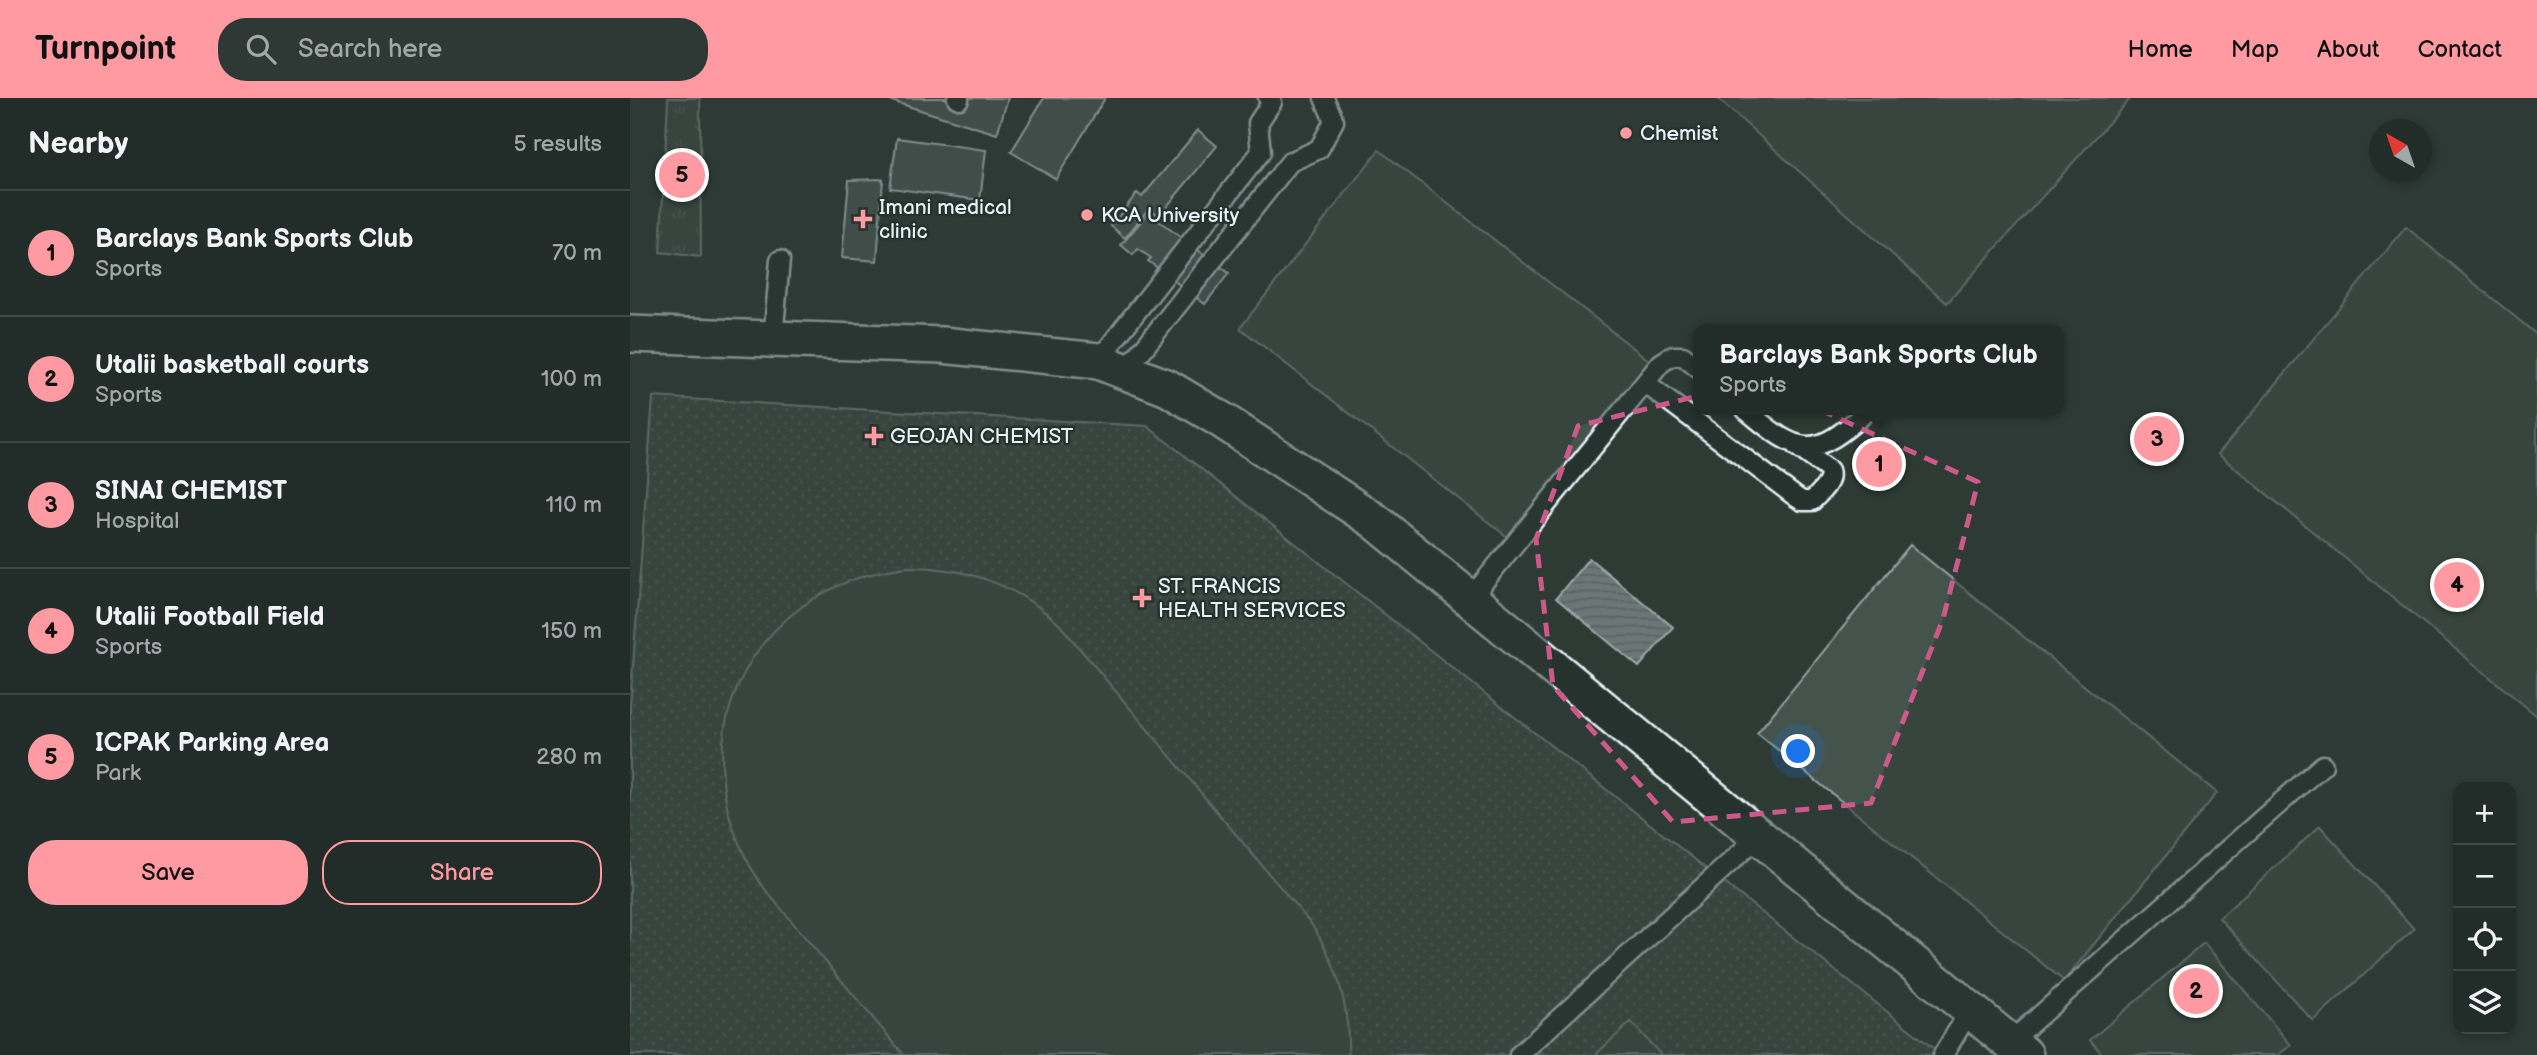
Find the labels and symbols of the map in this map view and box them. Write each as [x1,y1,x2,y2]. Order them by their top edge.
north arrow [2369,119,2432,182]
place label: Chemist [1640,121,1719,146]
marker: Chemist [1618,125,1634,141]
pin: 5 [659,149,705,201]
place label: Imani medical clinic [879,195,1012,244]
place label: KCA University [1101,203,1240,228]
marker: KCA University [1079,207,1095,223]
marker: Imani medical clinic [853,209,873,229]
pin: 3 [2134,413,2180,465]
place label: GEOJAN CHEMIST [890,424,1074,449]
marker: GEOJAN CHEMIST [864,426,884,446]
pin: 1 [1856,438,1902,490]
pin: 4 [2434,559,2480,611]
place label: ST. FRANCIS HEALTH SERVICES [1158,574,1346,623]
marker: ST. FRANCIS HEALTH SERVICES [1132,588,1152,608]
your location [1781,734,1815,768]
pin: 2 [2173,965,2219,1017]

